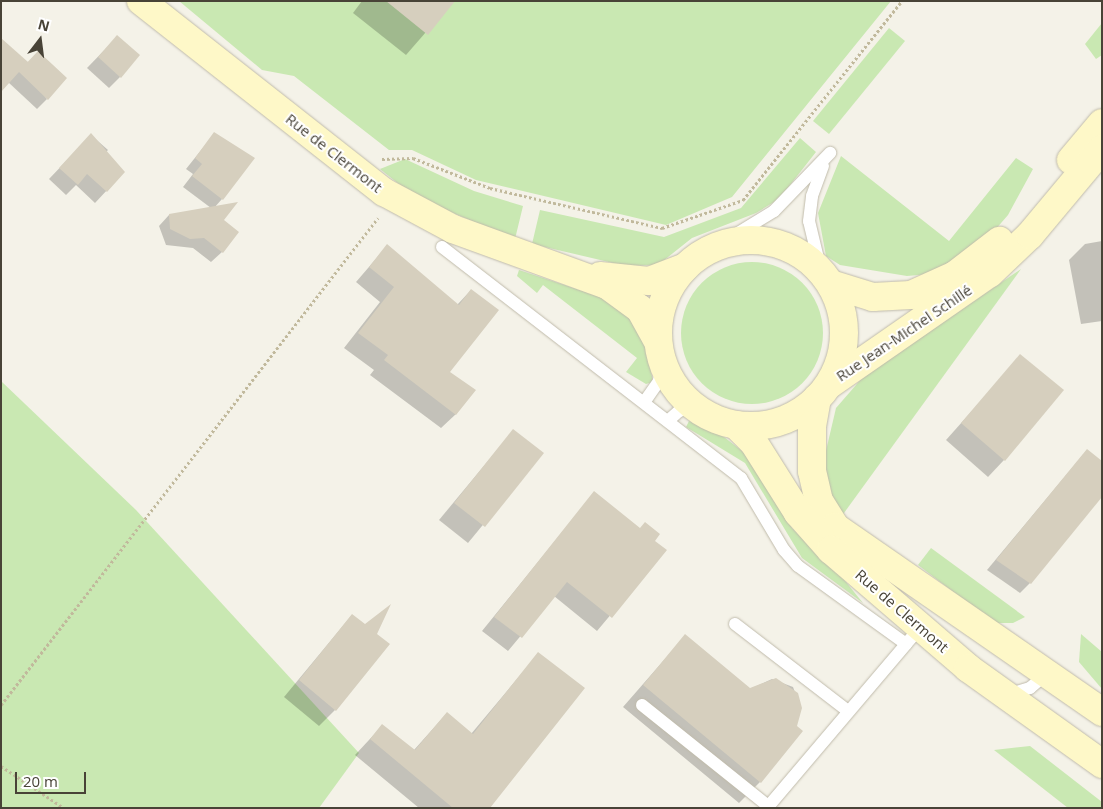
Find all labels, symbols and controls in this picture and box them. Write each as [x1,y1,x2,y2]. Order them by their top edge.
text: N [36,14,52,36]
north arrow [15,15,65,65]
street label: Rue de Clermont [282,110,386,196]
street label: Rue Jean-Michel Schillé [833,281,975,385]
street label: Rue de Clermont [852,566,952,656]
scale bar [18,762,89,794]
text: 20 m [23,771,58,791]

